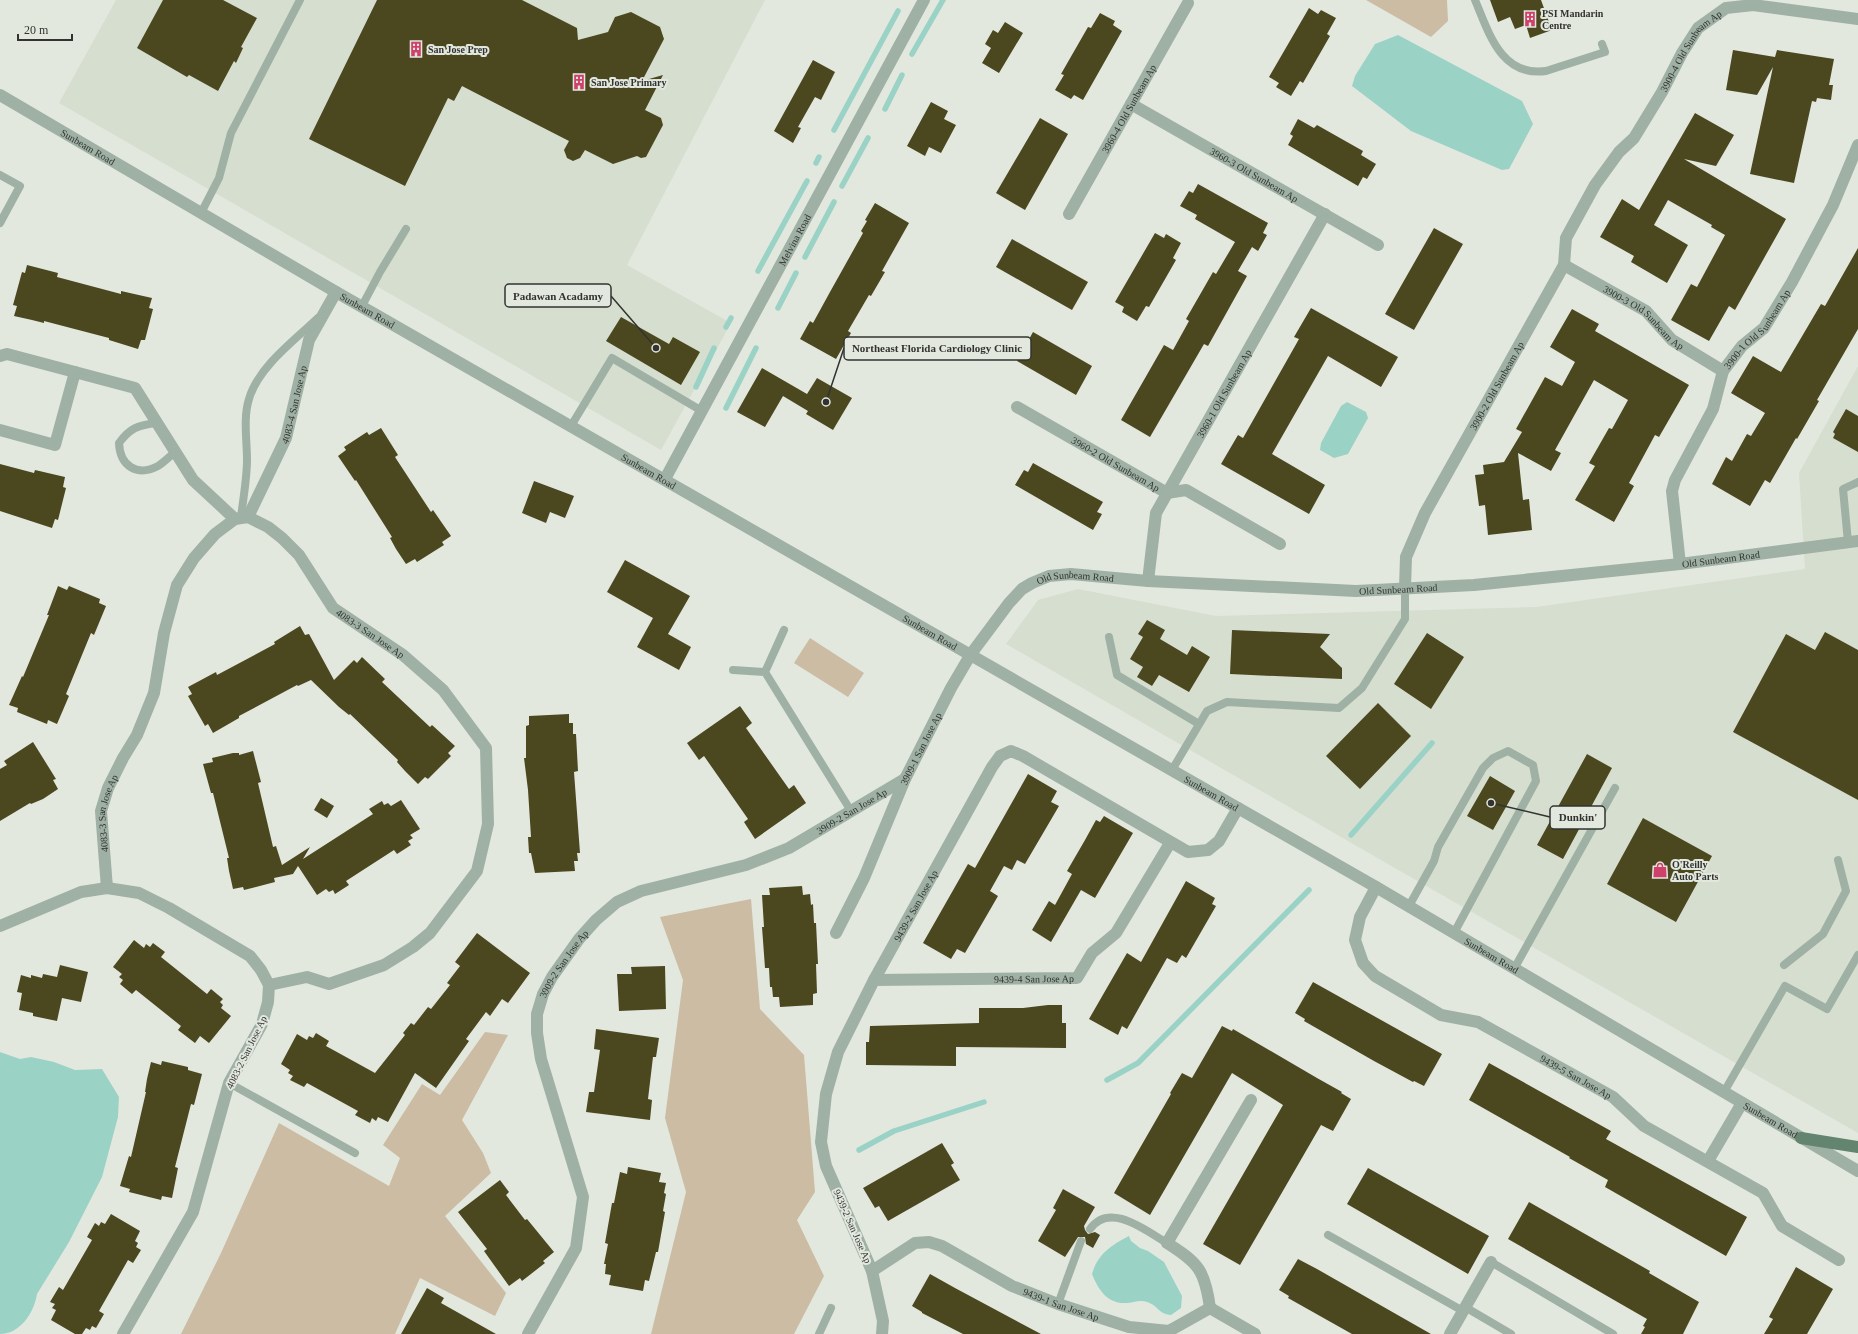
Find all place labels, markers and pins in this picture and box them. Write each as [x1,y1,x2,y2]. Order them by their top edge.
place label: PSI Mandarin Centre [1542,8,1604,31]
building icon: PSI Mandarin Centre [1521,10,1539,28]
building icon: San Jose Prep [407,40,425,58]
place label: San Jose Prep [428,44,488,55]
building icon: San Jose Primary [570,73,588,91]
place label: San Jose Primary [591,77,667,88]
callout: Padawan Acadamy [505,284,611,307]
callout: Northeast Florida Cardiology Clinic [844,337,1031,360]
callout: Dunkin' [1550,806,1605,829]
place label: O'Reilly Auto Parts [1672,859,1718,882]
shop icon: O'Reilly Auto Parts [1651,861,1669,879]

